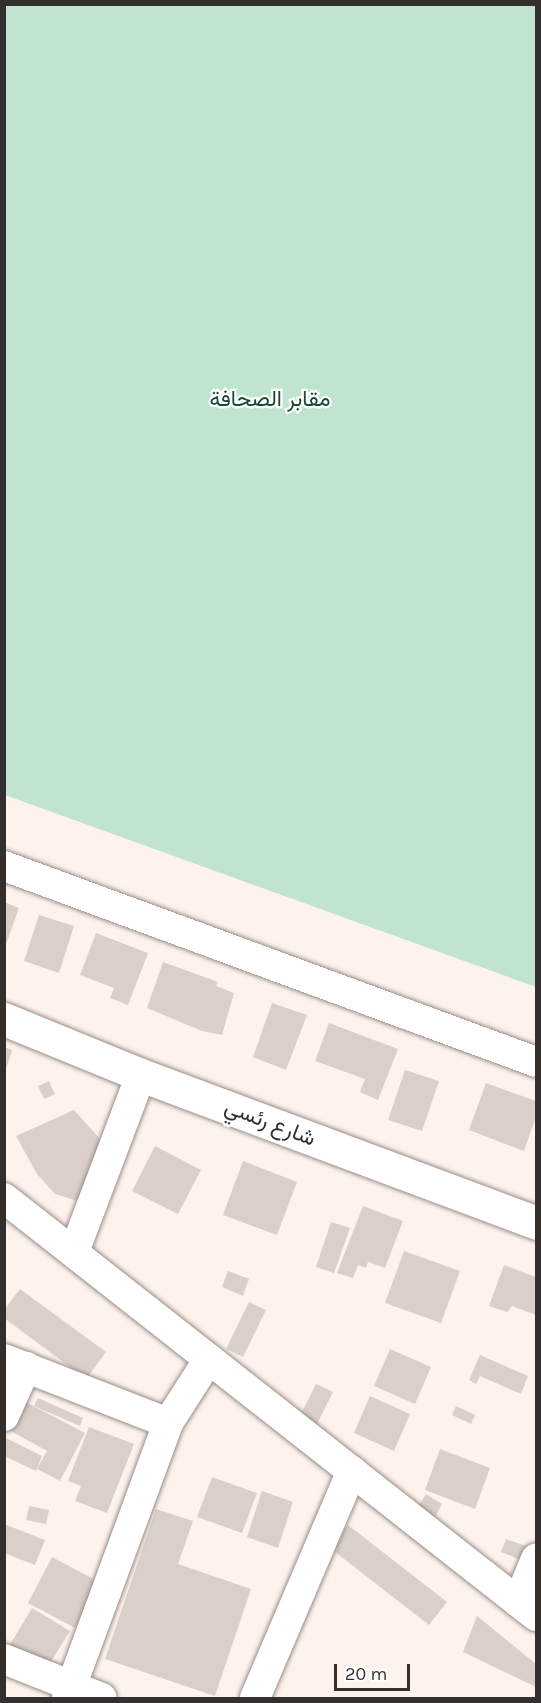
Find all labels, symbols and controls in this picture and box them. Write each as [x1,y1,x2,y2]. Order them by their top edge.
park label: مقابر الصحافة [209,387,331,413]
street label: شارع رئسي [221,1094,319,1152]
scale bar [337,1652,414,1690]
text: 20 m [345,1663,387,1685]

